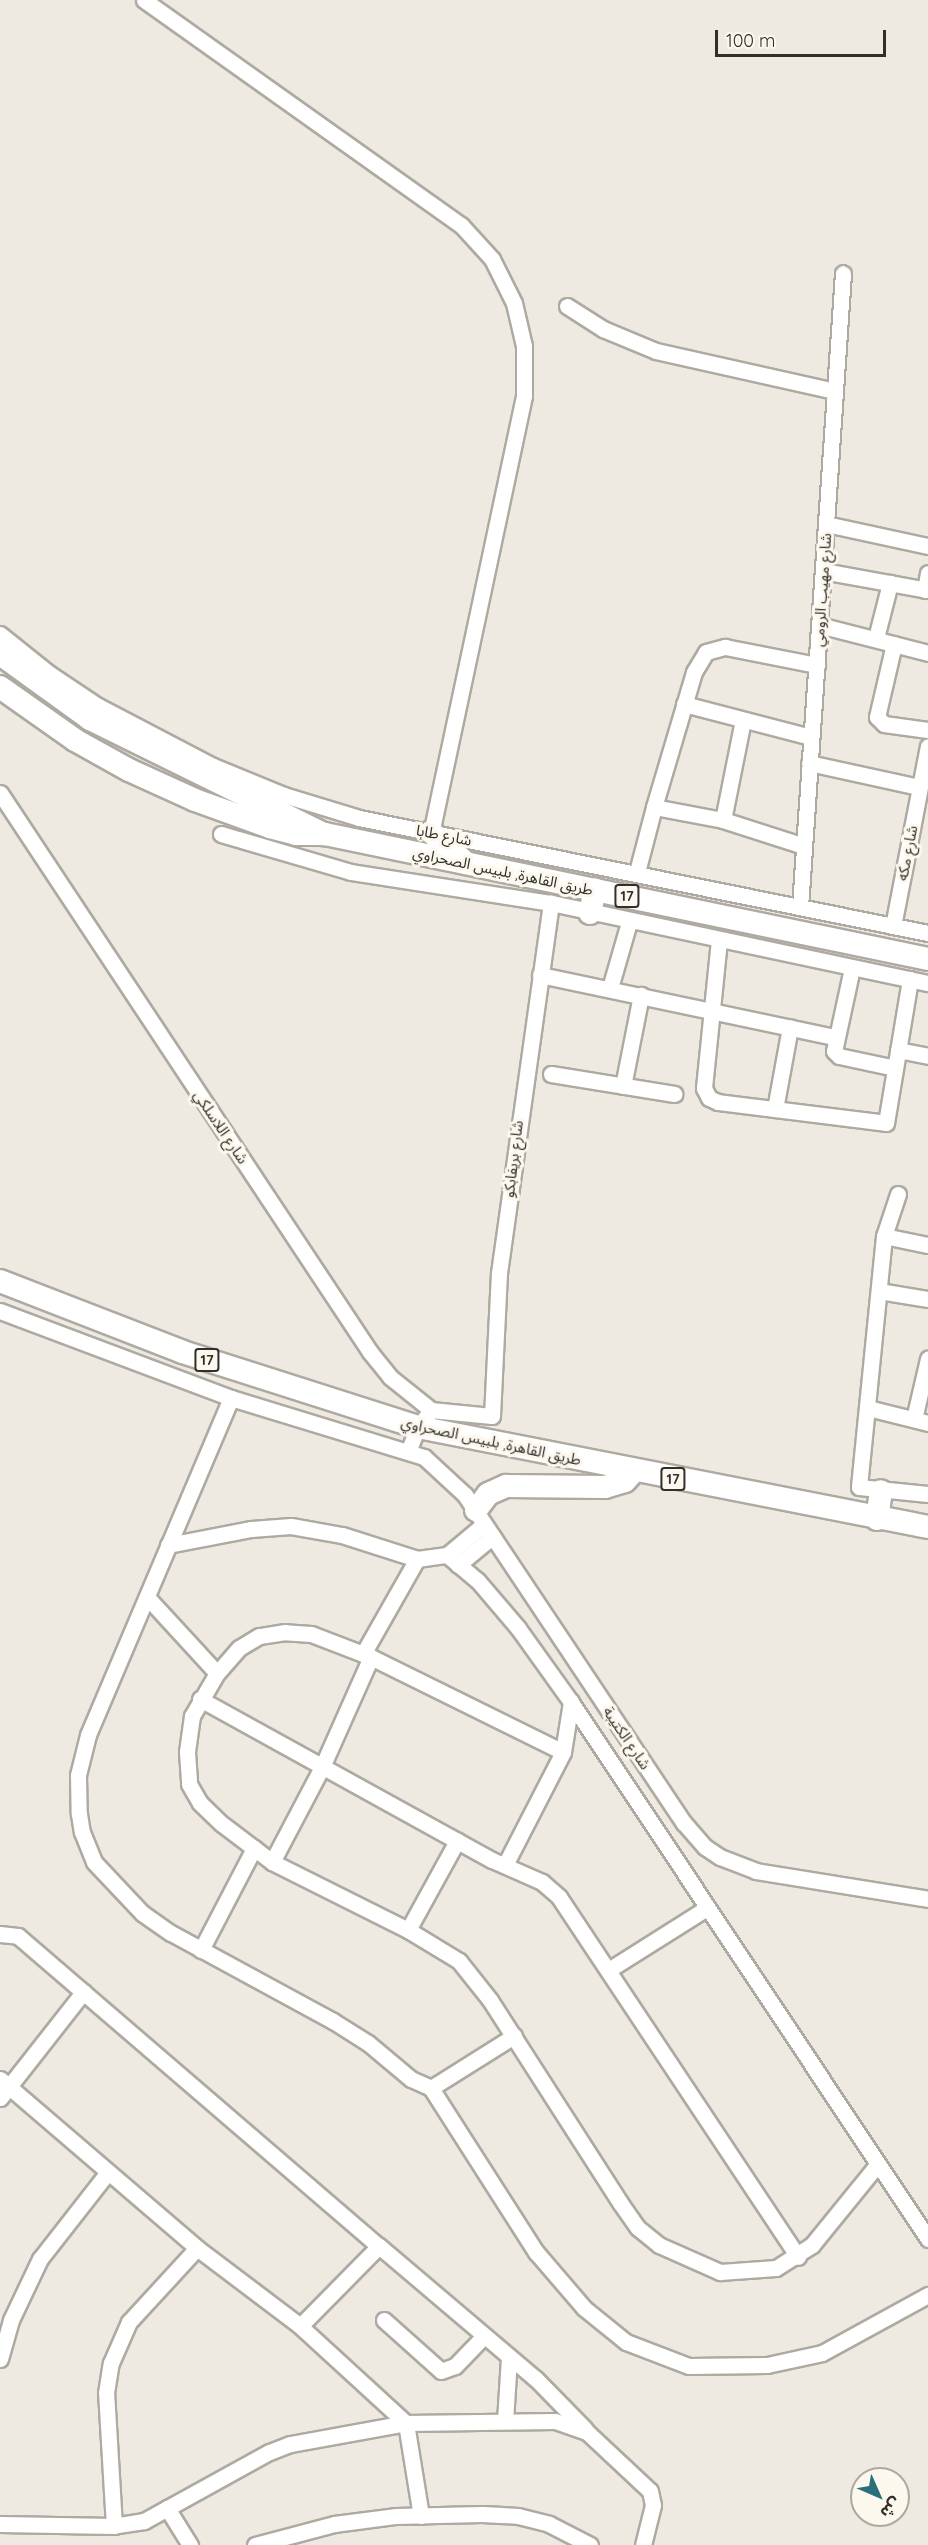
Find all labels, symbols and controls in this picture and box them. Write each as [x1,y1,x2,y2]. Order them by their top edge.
scale bar [718,18,889,56]
text: 100 m [726,29,775,52]
street label: شارع مهيب الرومي [809,533,835,647]
street label: شارع طابا [415,821,473,849]
street label: شارع مكه [893,824,921,882]
street label: طريق القاهرة, بلبيس الصحراوي [411,843,595,899]
road number: 17 [614,885,640,907]
street label: شارع اللاسلكي [190,1087,252,1167]
street label: شارع بريفابكو [499,1119,527,1199]
road number: 17 [194,1349,220,1371]
street label: طريق القاهرة, بلبيس الصحراوي [399,1413,583,1469]
road number: 17 [660,1468,686,1490]
street label: شارع الكتيبة [599,1703,655,1773]
north arrow [850,2467,910,2527]
text: ش [876,2493,906,2523]

